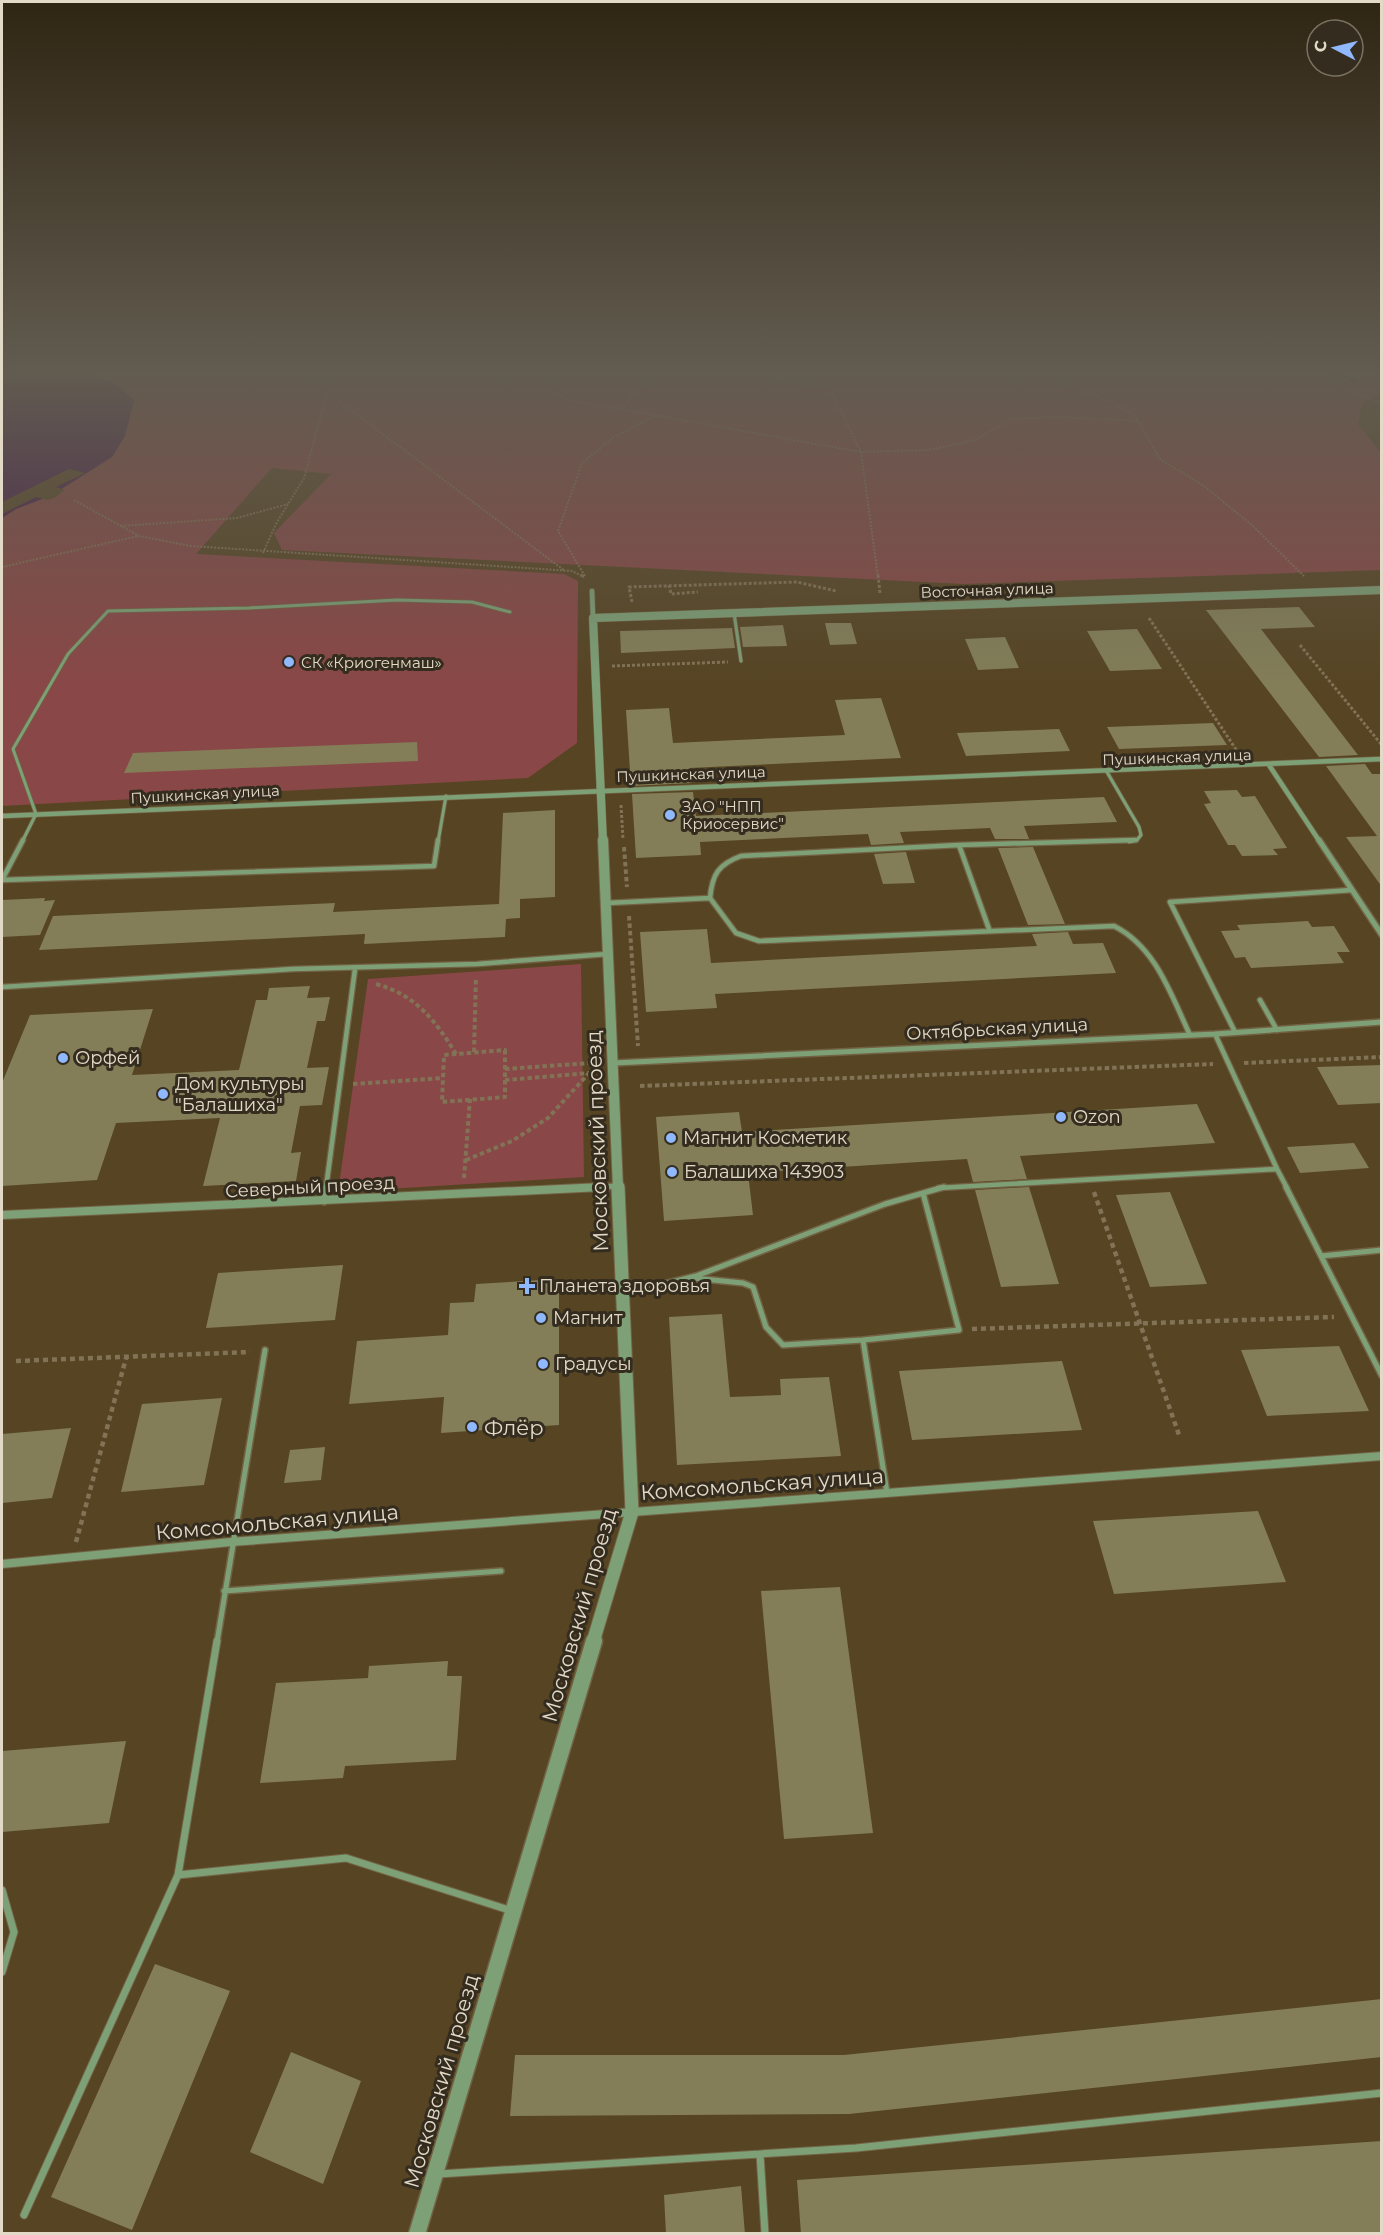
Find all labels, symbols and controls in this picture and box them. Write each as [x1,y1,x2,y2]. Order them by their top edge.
north arrow [1305,18,1365,78]
text: С [1310,39,1331,53]
street label: Восточная улица [920,578,1054,602]
place label: СК «Криогенмаш» [301,653,442,672]
marker: СК «Криогенмаш» [282,655,296,669]
street label: Пушкинская улица [1102,745,1252,769]
street label: Пушкинская улица [616,762,766,786]
street label: Пушкинская улица [130,781,280,807]
place label: ЗАО "НПП Криосервис" [682,797,784,833]
marker: ЗАО "НПП Криосервис" [663,808,677,822]
street label: Октябрьская улица [906,1013,1088,1045]
street label: Московский проезд [581,1030,613,1252]
place label: Орфей [75,1047,140,1069]
marker: Орфей [56,1051,70,1065]
place label: Дом культуры "Балашиха" [175,1073,305,1116]
marker: Дом культуры "Балашиха" [156,1087,170,1101]
place label: Ozon [1073,1106,1121,1128]
marker: Ozon [1054,1110,1068,1124]
place label: Магнит Косметик [683,1127,848,1149]
marker: Магнит Косметик [664,1131,678,1145]
place label: Балашиха 143903 [684,1161,844,1183]
marker: Балашиха 143903 [665,1165,679,1179]
street label: Северный проезд [225,1172,396,1202]
place label: Планета здоровья [539,1275,710,1297]
marker: Планета здоровья [520,1279,534,1293]
place label: Магнит [553,1307,623,1329]
marker: Магнит [534,1311,548,1325]
place label: Градусы [555,1353,632,1375]
marker: Градусы [536,1357,550,1371]
place label: Флёр [484,1415,544,1440]
marker: Флёр [465,1420,479,1434]
street label: Комсомольская улица [639,1463,885,1505]
street label: Комсомольская улица [154,1499,400,1545]
street label: Московский проезд [536,1505,622,1725]
street label: Московский проезд [398,1971,484,2191]

